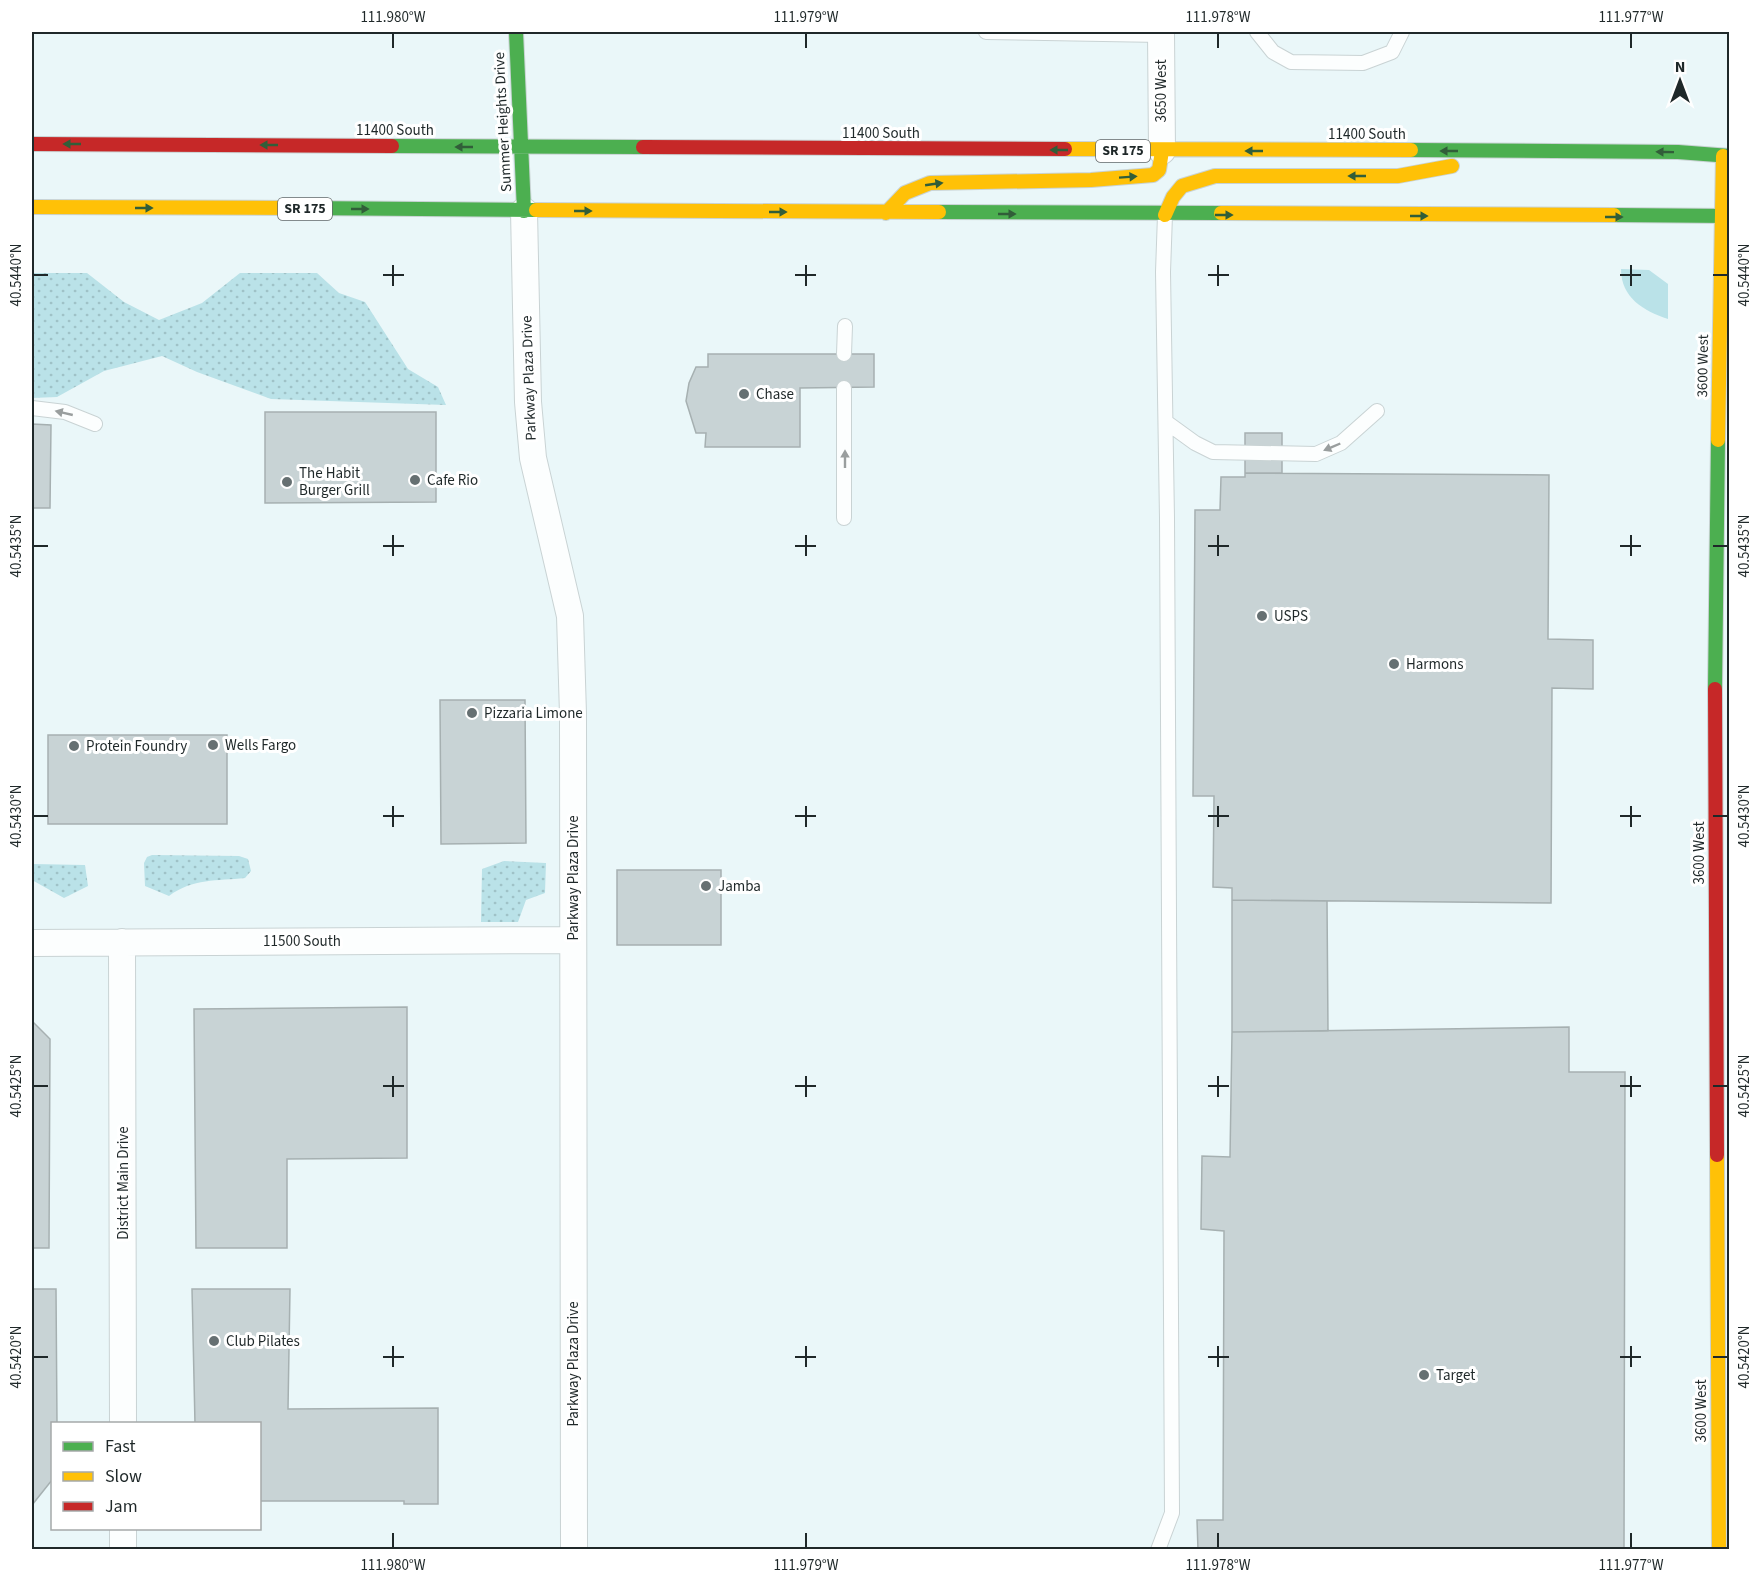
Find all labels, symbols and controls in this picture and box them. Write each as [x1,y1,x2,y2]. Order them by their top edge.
text: 111.980°W [360,7,426,28]
text: 111.979°W [773,7,839,28]
text: 111.978°W [1185,7,1251,28]
text: 111.977°W [1598,7,1664,28]
north arrow [1650,51,1710,111]
street label: Summer Heights Drive [489,52,517,192]
text: N [1675,56,1685,78]
street label: 3650 West [1151,59,1172,123]
street label: 11400 South [356,120,434,141]
street label: 11400 South [842,123,920,144]
street label: 11400 South [1328,124,1406,145]
one-way arrow [62,139,81,149]
one-way arrow [260,140,279,150]
road number: SR 175 [1096,140,1150,162]
one-way arrow [455,142,474,152]
one-way arrow [1049,145,1068,155]
one-way arrow [1244,146,1263,156]
one-way arrow [1439,146,1458,156]
one-way arrow [1655,147,1674,157]
one-way arrow [1348,171,1367,181]
one-way arrow [1119,172,1138,182]
one-way arrow [924,180,943,189]
road number: SR 175 [278,198,332,220]
one-way arrow [135,203,154,212]
one-way arrow [351,204,370,214]
one-way arrow [573,206,592,216]
one-way arrow [768,208,787,217]
one-way arrow [998,209,1017,219]
one-way arrow [1214,210,1233,220]
one-way arrow [1409,211,1428,221]
one-way arrow [1604,212,1623,222]
text: 40.5440°N [6,243,27,307]
text: 40.5440°N [1734,243,1755,307]
street label: Parkway Plaza Drive [516,315,542,441]
street label: 3600 West [1692,334,1714,398]
place label: Chase [756,384,794,405]
marker: Chase [737,387,751,401]
one-way arrow [55,407,73,417]
one-way arrow [1322,442,1340,452]
one-way arrow [840,450,849,469]
place label: The Habit Burger Grill [299,463,370,501]
place label: Cafe Rio [427,470,478,491]
marker: Cafe Rio [408,473,422,487]
marker: The Habit Burger Grill [280,475,294,489]
text: 40.5435°N [6,514,27,578]
text: 40.5435°N [1734,514,1755,578]
place label: USPS [1274,606,1308,627]
marker: USPS [1255,609,1269,623]
place label: Harmons [1406,654,1464,675]
marker: Harmons [1387,657,1401,671]
place label: Pizzaria Limone [484,703,583,724]
marker: Pizzaria Limone [465,706,479,720]
place label: Wells Fargo [225,735,296,756]
place label: Protein Foundry [86,736,187,757]
marker: Wells Fargo [206,738,220,752]
marker: Protein Foundry [67,739,81,753]
text: 40.5430°N [6,784,27,848]
text: 40.5430°N [1734,784,1755,848]
street label: Parkway Plaza Drive [563,815,584,941]
street label: 3600 West [1689,821,1710,885]
place label: Jamba [718,876,761,897]
marker: Jamba [699,879,713,893]
street label: 11500 South [263,931,341,952]
text: 40.5425°N [6,1054,27,1118]
text: 40.5425°N [1734,1054,1755,1118]
street label: District Main Drive [113,1126,134,1240]
street label: Parkway Plaza Drive [563,1301,584,1427]
text: 40.5420°N [6,1325,27,1389]
text: 40.5420°N [1734,1325,1755,1389]
place label: Club Pilates [226,1331,300,1352]
marker: Club Pilates [207,1334,221,1348]
place label: Target [1436,1365,1475,1386]
marker: Target [1417,1368,1431,1382]
street label: 3600 West [1691,1379,1712,1443]
legend [51,1422,261,1530]
text: Fast [105,1434,136,1459]
text: Slow [105,1464,142,1489]
text: Jam [105,1494,138,1519]
text: 111.980°W [360,1555,426,1576]
text: 111.979°W [773,1555,839,1576]
text: 111.978°W [1185,1555,1251,1576]
text: 111.977°W [1598,1555,1664,1576]

